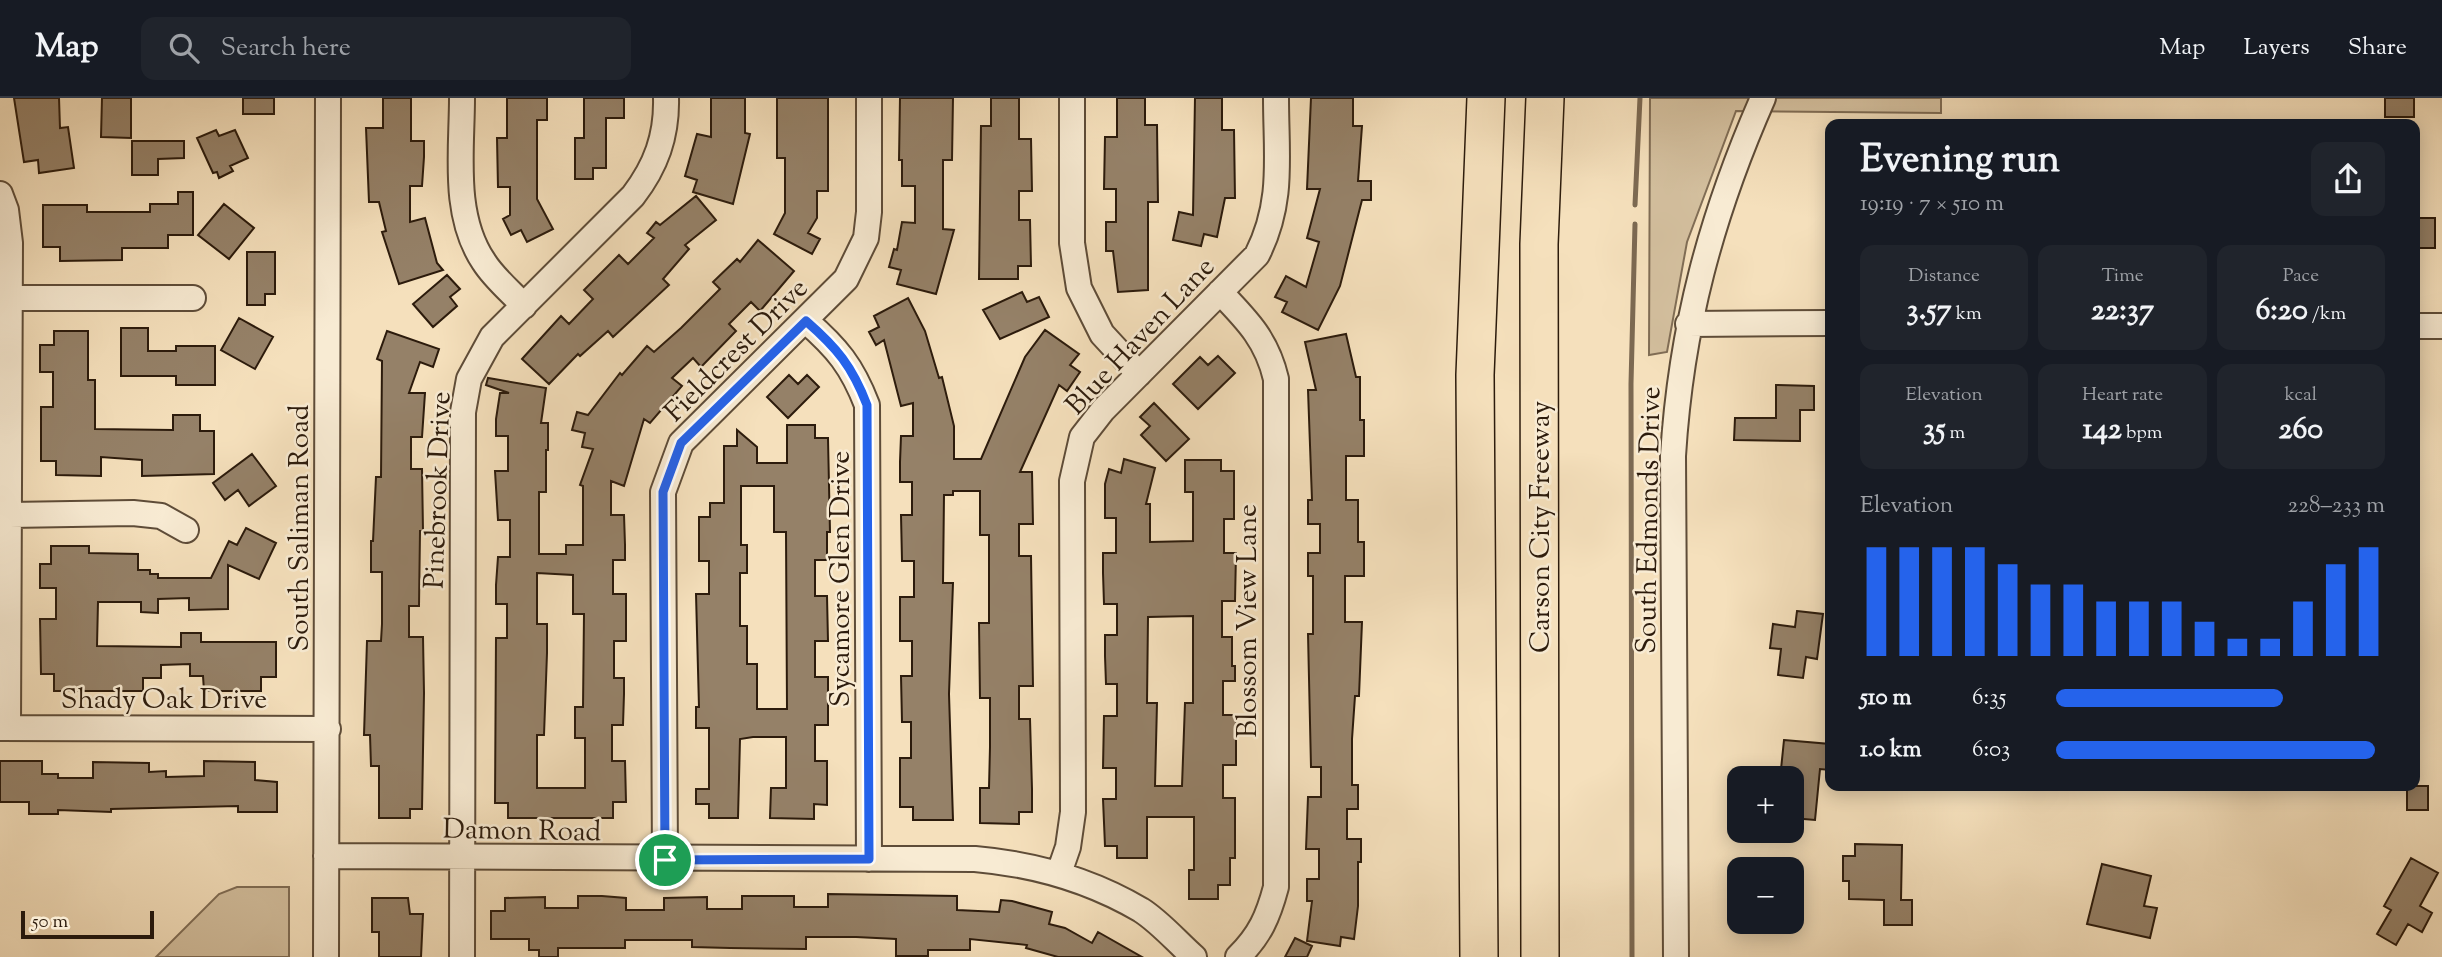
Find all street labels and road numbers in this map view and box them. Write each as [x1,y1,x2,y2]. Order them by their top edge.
street label: Blue Haven Lane [1057,249,1225,425]
street label: Fieldcrest Drive [656,270,818,432]
street label: South Edmonds Drive [1628,386,1672,654]
street label: Pinebrook Drive [416,391,462,589]
street label: Carson City Freeway [1522,401,1562,653]
street label: South Saliman Road [281,404,321,652]
street label: Sycamore Glen Drive [822,451,862,707]
street label: Blossom View Lane [1229,504,1269,738]
street label: Shady Oak Drive [61,681,267,721]
street label: Damon Road [442,811,602,853]

